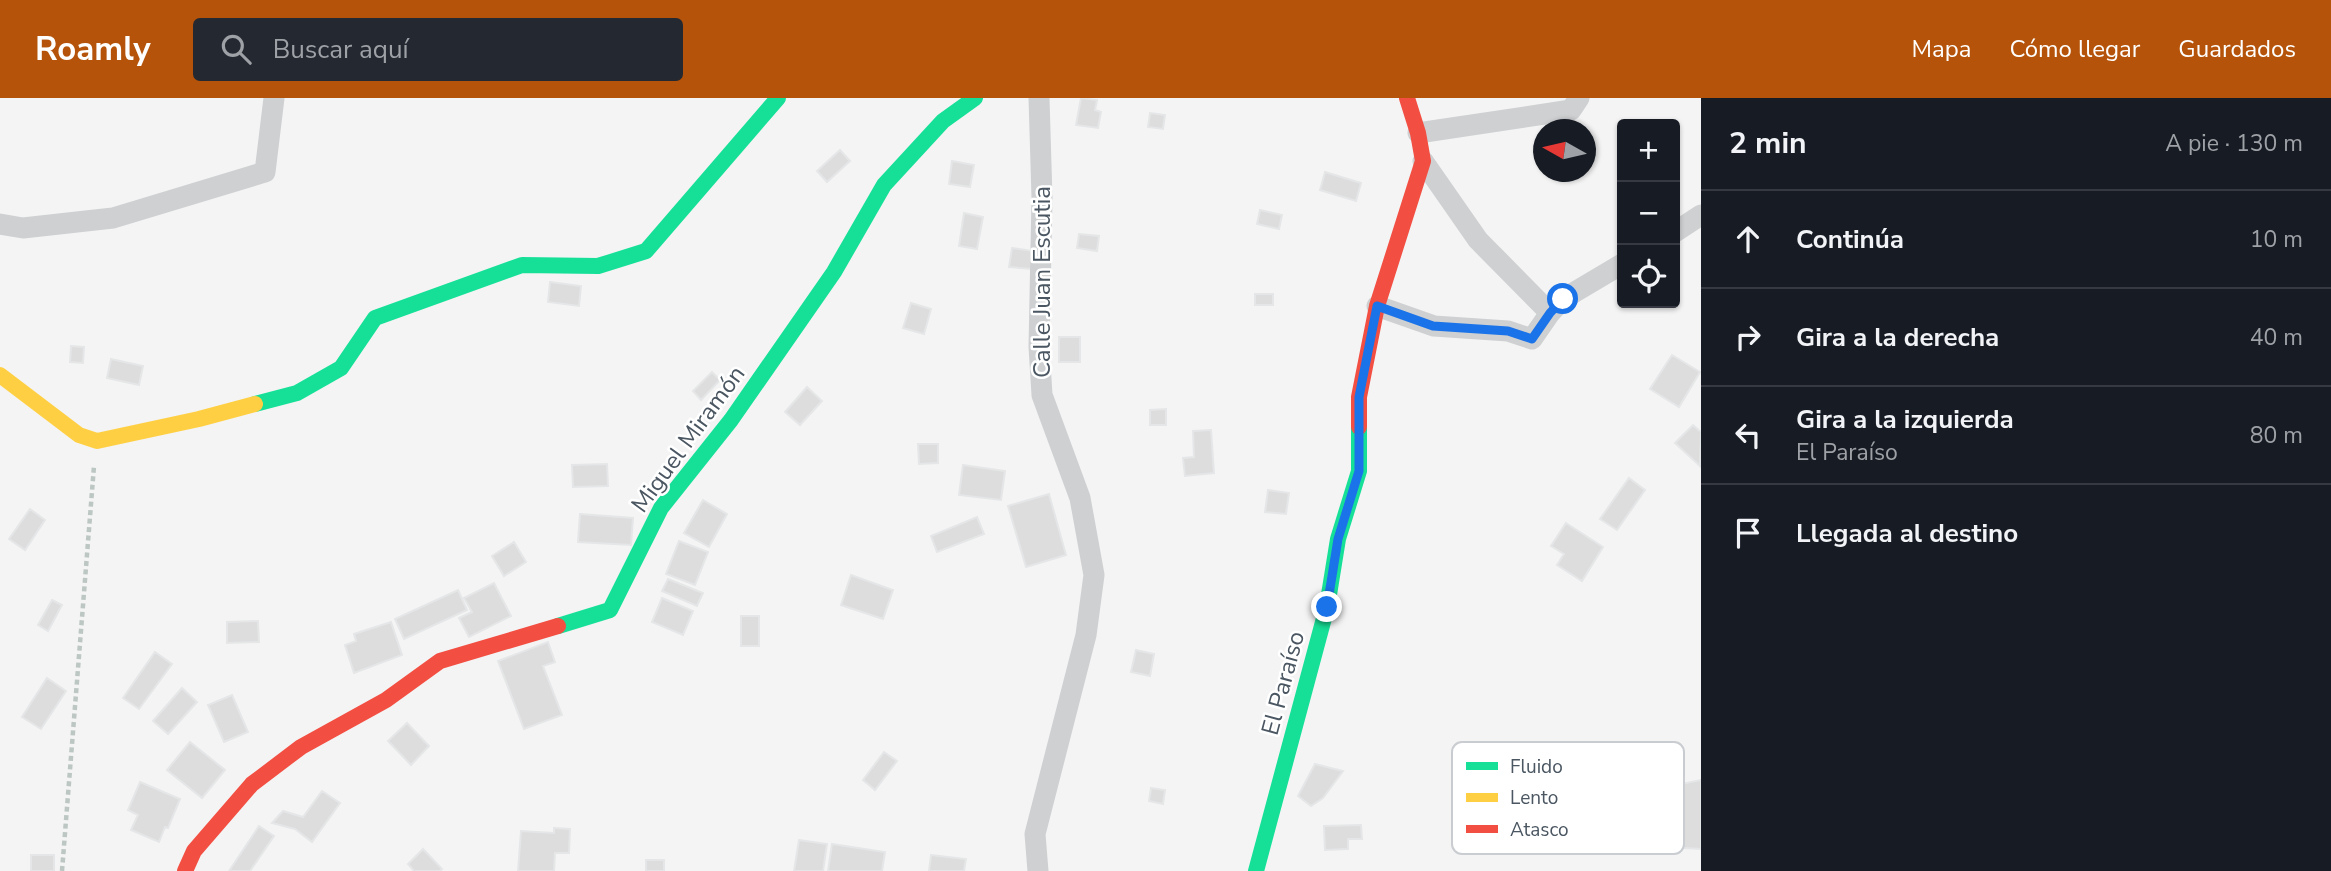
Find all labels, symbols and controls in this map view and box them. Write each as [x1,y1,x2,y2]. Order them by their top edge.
search box [193,18,683,81]
text: Roamly [35,27,151,72]
icon: search [217,30,255,68]
text: Buscar aquí [273,32,409,67]
text: Mapa [1911,33,1971,65]
text: Cómo llegar [2009,33,2140,65]
text: Guardados [2178,33,2296,65]
north arrow [1533,119,1596,182]
map controls [1617,119,1680,308]
button: + [1617,119,1680,182]
text: 2 min [1729,123,1807,164]
text: A pie · 130 m [2165,128,2303,159]
button: − [1617,182,1680,245]
street label: Calle Juan Escutia [1026,186,1058,378]
icon: ahead [1729,220,1767,258]
text: Continúa [1796,222,1904,257]
text: 10 m [2250,224,2303,255]
button: locate [1617,245,1680,308]
route start [1547,283,1578,314]
icon: right [1729,318,1767,356]
text: Gira a la derecha [1796,320,1999,355]
text: 40 m [2250,322,2303,353]
street label: Miguel Miramón [624,359,752,519]
text: Gira a la izquierda [1796,402,2014,437]
icon: left [1729,416,1767,454]
text: 80 m [2250,420,2303,451]
text: El Paraíso [1796,437,1898,468]
icon: arrive [1729,514,1767,552]
text: Llegada al destino [1796,516,2018,551]
route end [1311,591,1342,622]
street label: El Paraíso [1254,628,1312,738]
legend [1452,742,1684,854]
text: Fluido [1510,754,1563,780]
text: Lento [1510,785,1558,811]
text: Atasco [1510,817,1569,843]

